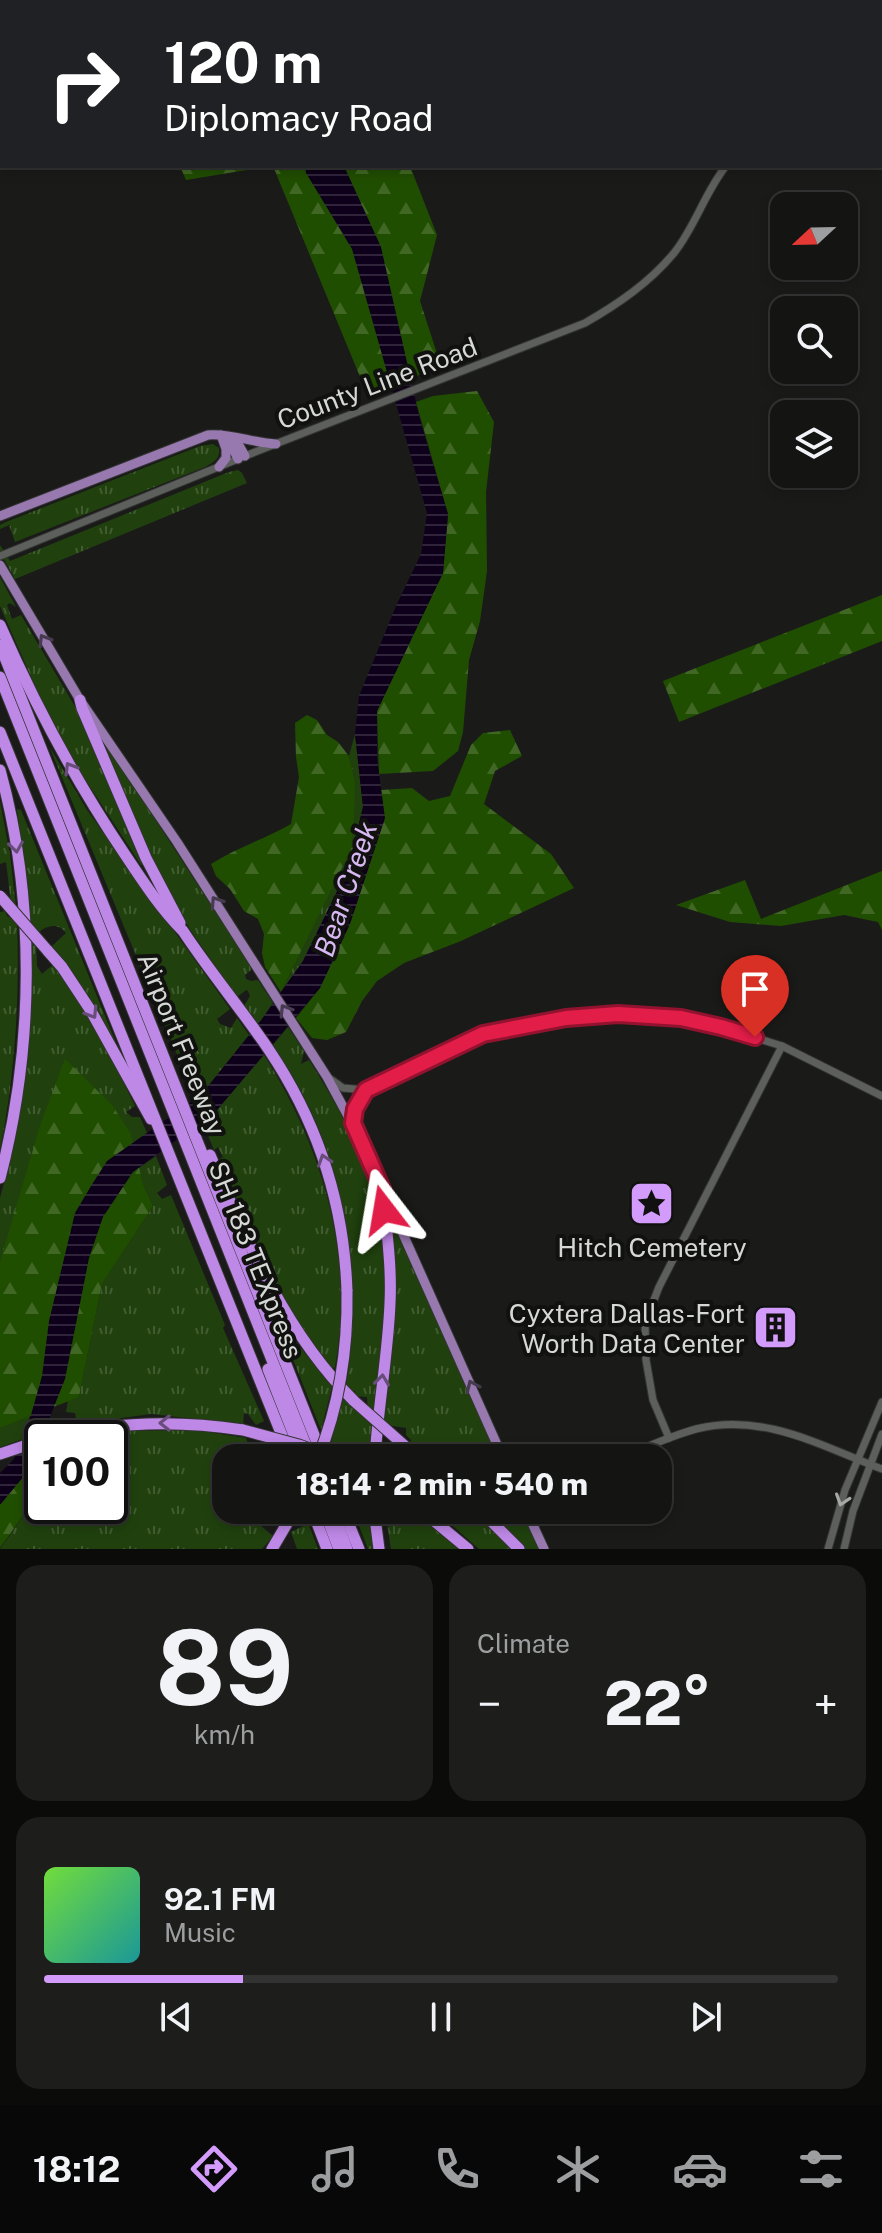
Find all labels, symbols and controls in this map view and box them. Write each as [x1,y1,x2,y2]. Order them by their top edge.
text: 120 m [164,30,322,96]
icon: right [32,32,136,136]
text: Diplomacy Road [164,97,433,139]
north arrow [770,192,858,280]
map controls [770,192,858,488]
button: search [770,296,858,384]
street label: County Line Road [273,331,481,435]
button: layers [770,400,858,488]
one-way arrow [38,634,53,649]
one-way arrow [64,762,80,777]
water label: Bear Creek [307,817,383,961]
one-way arrow [7,840,24,853]
one-way arrow [210,896,225,911]
street label: Airport Freeway [131,948,233,1140]
pin [721,955,789,1037]
icon: arrive [733,967,777,1011]
one-way arrow [82,1004,98,1019]
one-way arrow [279,1004,294,1019]
one-way arrow [317,1154,333,1167]
street label: SH 183 TEXpress [202,1157,310,1363]
position arrow [342,1168,426,1252]
place icon: Hitch Cemetery [628,1180,676,1228]
place label: Hitch Cemetery [557,1232,747,1263]
place label: Cyxtera Dallas-Fort Worth Data Center [509,1298,745,1359]
building icon: Cyxtera Dallas-Fort Worth Data Center [752,1304,800,1352]
one-way arrow [373,1373,390,1387]
one-way arrow [466,1380,482,1395]
one-way arrow [158,1414,171,1432]
speed limit sign: 100 [24,1420,128,1524]
text: 18:14 · 2 min · 540 m [296,1466,588,1502]
one-way arrow [835,1493,851,1506]
text: 89 [156,1606,294,1728]
text: Climate [477,1628,570,1659]
text: 22° [604,1668,711,1739]
text: − [477,1678,501,1730]
text: + [814,1678,838,1730]
text: km/h [194,1719,255,1750]
text: 92.1 FM [164,1881,276,1917]
text: Music [164,1917,236,1948]
icon: previous [154,1995,198,2039]
icon: pause [419,1995,463,2039]
icon: next [684,1995,728,2039]
icon: directions [186,2141,242,2197]
icon: music [307,2141,363,2197]
icon: phone [429,2141,485,2197]
icon: climate [550,2141,606,2197]
icon: car [672,2141,728,2197]
icon: filters [793,2141,849,2197]
text: 18:12 [33,2148,120,2190]

